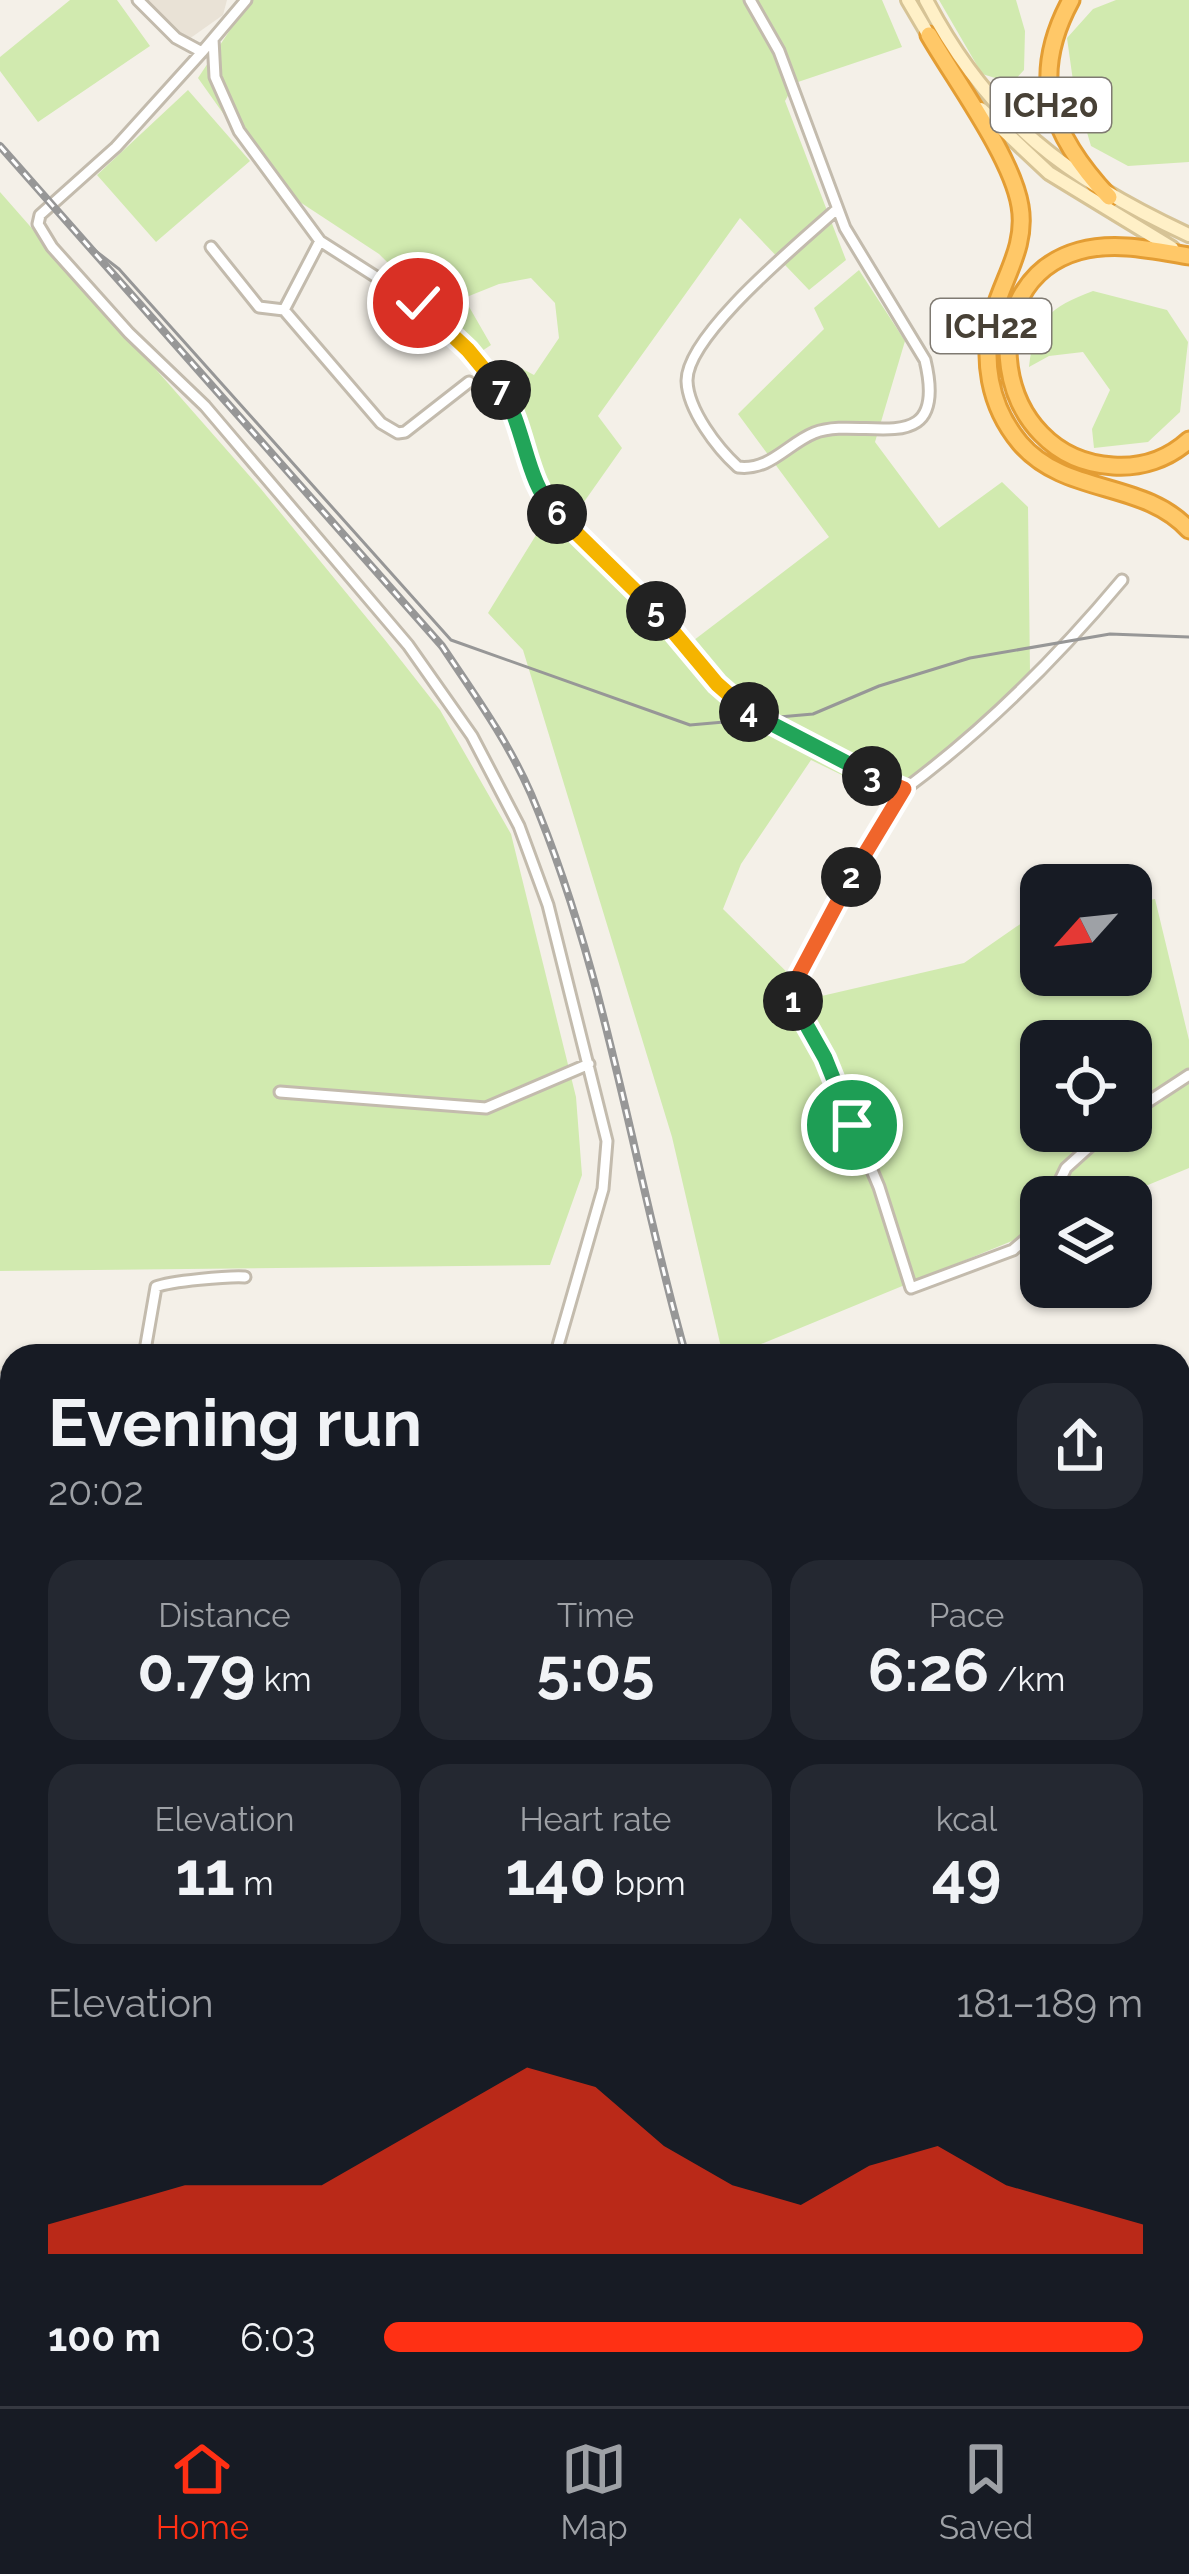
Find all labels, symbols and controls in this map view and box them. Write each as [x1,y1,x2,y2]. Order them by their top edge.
road number: ICH20 [991,78,1111,132]
pin [367,252,469,354]
icon: check [385,270,451,336]
road number: ICH22 [931,299,1051,353]
pin: 7 [471,360,531,420]
text: 7 [492,370,510,409]
pin: 6 [527,484,587,544]
text: 6 [547,494,567,533]
pin: 5 [626,581,686,641]
text: 5 [647,591,665,630]
pin: 4 [719,682,779,742]
text: 4 [740,692,758,731]
pin: 3 [842,746,902,806]
text: 3 [863,756,881,795]
pin: 2 [821,847,881,907]
text: 2 [842,857,860,896]
north arrow [1020,864,1152,996]
map controls [1020,864,1152,1308]
pin: 1 [763,971,823,1031]
text: 1 [785,981,801,1020]
button: locate [1020,1020,1152,1152]
pin [801,1074,903,1176]
icon: arrive [819,1092,885,1158]
button: layers [1020,1176,1152,1308]
button: share [1017,1383,1143,1509]
text: Evening run [48,1384,422,1461]
text: 20:02 [48,1468,144,1514]
text: Distance [158,1596,291,1635]
text: Time [557,1596,634,1635]
text: Pace [929,1596,1004,1635]
text: 0.79 [137,1635,255,1705]
text: 5:05 [536,1635,655,1705]
text: 6:26 [868,1635,989,1705]
text: km [255,1660,312,1699]
text: /km [989,1660,1065,1699]
text: Elevation [154,1800,295,1839]
text: Heart rate [520,1800,672,1839]
text: kcal [936,1800,997,1839]
text: 11 [175,1839,235,1909]
text: 140 [505,1839,606,1909]
text: 49 [932,1839,1001,1909]
text: m [235,1864,274,1903]
text: bpm [606,1864,686,1903]
text: Elevation [48,1980,214,2026]
text: 181–189 m [956,1980,1143,2026]
text: 100 m [48,2314,161,2360]
text: 6:03 [240,2314,316,2360]
tab: Home [156,2436,249,2547]
tab: Map [560,2436,628,2547]
tab: Saved [939,2436,1033,2547]

